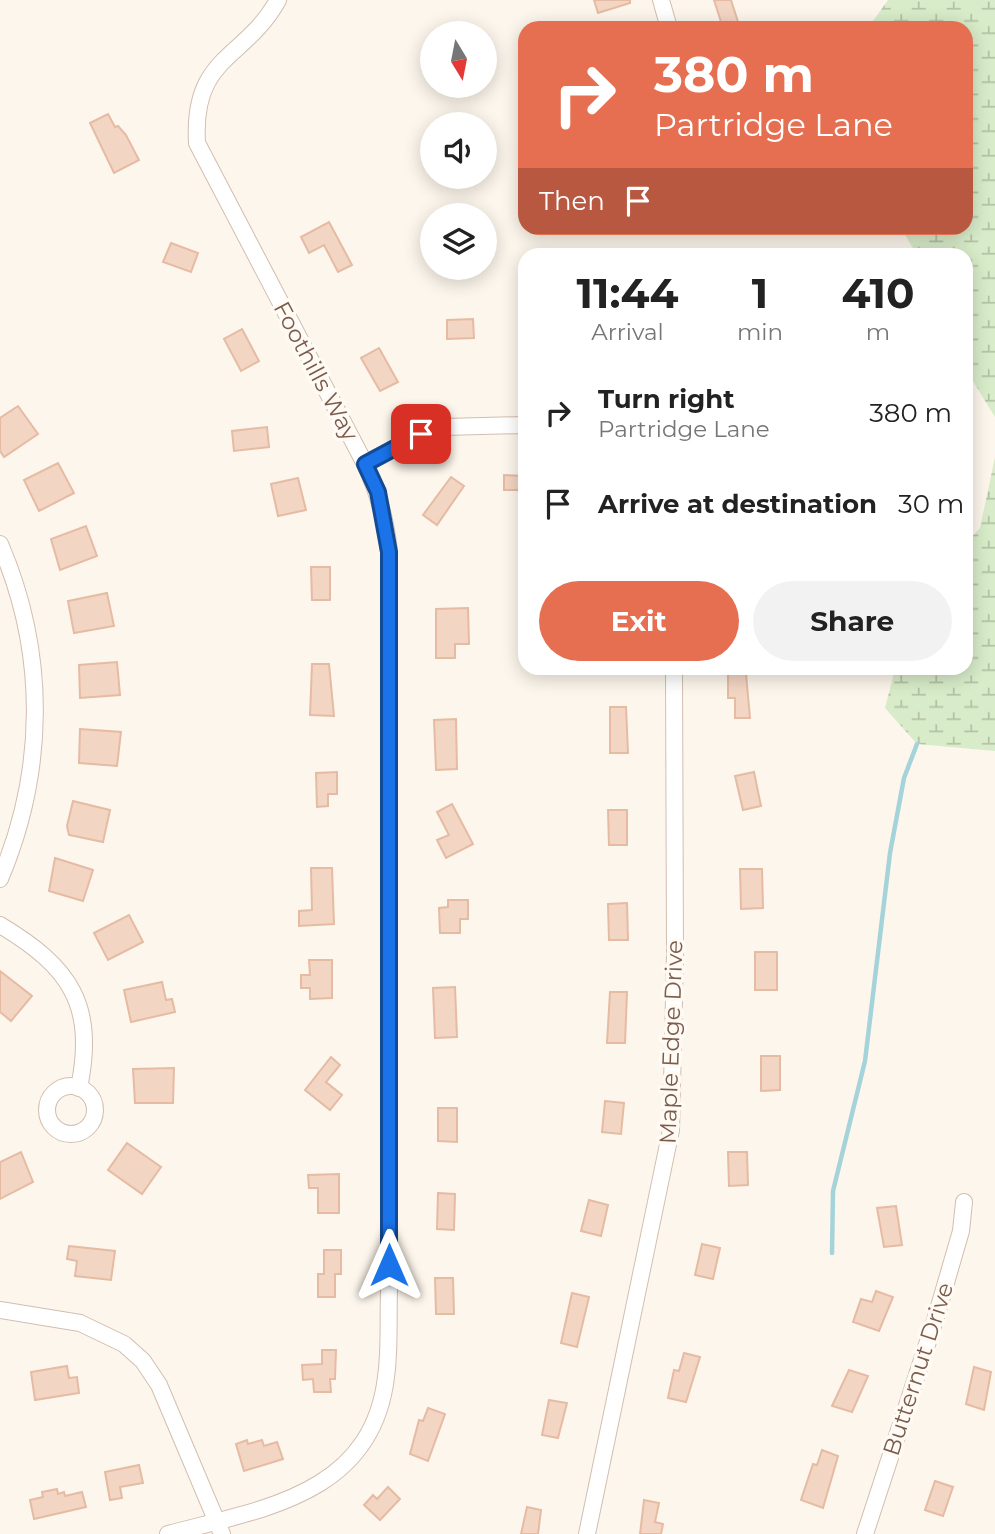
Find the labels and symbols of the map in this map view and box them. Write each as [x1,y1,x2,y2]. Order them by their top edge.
north arrow [420,21,497,98]
street label: Foothills Way [268,297,365,446]
pin [391,404,451,464]
street label: Maple Edge Drive [653,940,689,1144]
position arrow [352,1228,426,1302]
street label: Butternut Drive [877,1279,959,1459]

